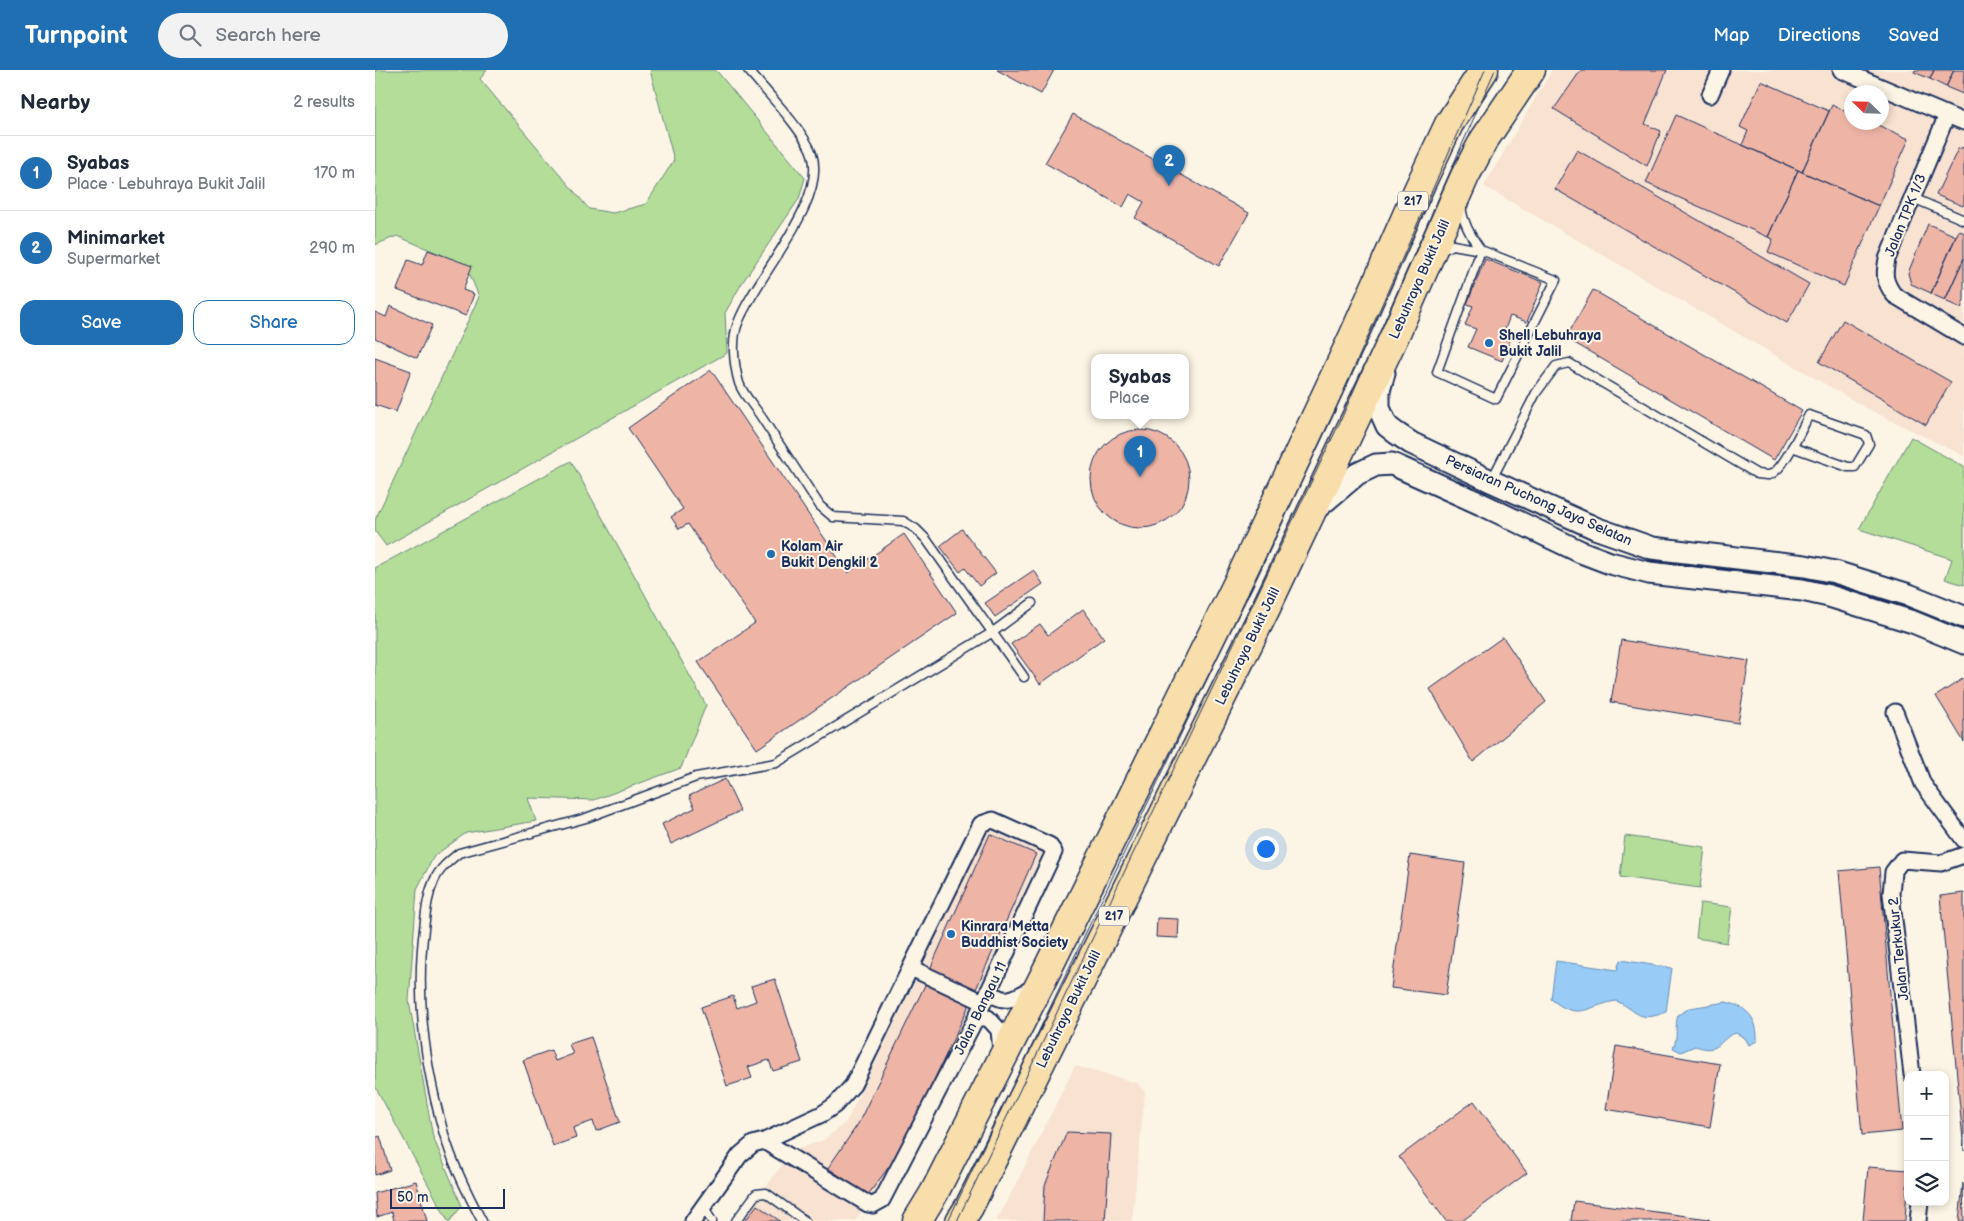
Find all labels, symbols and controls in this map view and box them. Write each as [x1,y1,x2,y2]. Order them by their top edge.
search box [158,13,508,58]
text: Turnpoint [25,21,128,50]
icon: search [176,21,204,49]
text: Search here [216,24,321,47]
text: Map [1714,25,1750,46]
text: Directions [1778,25,1860,46]
text: Saved [1888,25,1939,46]
north arrow [1844,85,1889,130]
text: Nearby [20,90,90,115]
text: 2 results [293,93,355,112]
pin: 2 [1153,145,1185,186]
text: Syabas [67,152,129,175]
text: 1 [33,164,39,183]
text: 170 m [314,164,355,183]
street label: Jalan TPK 1/3 [1881,171,1930,259]
text: Place · Lebuhraya Bukit Jalil [67,175,265,194]
road number: 217 [1398,192,1428,210]
street label: Lebuhraya Bukit Jalil [1385,217,1453,342]
text: Minimarket [67,227,165,250]
text: 2 [31,239,41,258]
text: 290 m [309,239,355,258]
text: Supermarket [67,250,160,269]
button: Save [20,300,183,345]
button: Share [193,300,355,345]
place label: Shell Lebuhraya Bukit Jalil [1499,327,1601,360]
marker: Shell Lebuhraya Bukit Jalil [1483,337,1495,349]
popup [1091,354,1189,419]
text: Syabas [1109,366,1171,389]
text: Place [1109,389,1149,408]
pin: 1 [1124,436,1156,477]
street label: Persiaran Puchong Jaya Selatan [1443,451,1635,549]
place label: Kolam Air Bukit Dengkil 2 [781,538,879,571]
marker: Kolam Air Bukit Dengkil 2 [765,548,777,560]
street label: Lebuhraya Bukit Jalil [1212,585,1283,708]
your location [1253,836,1279,862]
street label: Jalan Terkukur 2 [1885,896,1912,1001]
road number: 217 [1099,906,1129,926]
place label: Kinrara Metta Buddhist Society [961,918,1069,951]
marker: Kinrara Metta Buddhist Society [945,928,957,940]
street label: Lebuhraya Bukit Jalil [1033,948,1104,1071]
street label: Jalan Bangau 11 [951,959,1010,1058]
map controls [1904,1071,1949,1206]
button: + [1904,1071,1949,1116]
button: − [1904,1116,1949,1161]
button: layers [1904,1161,1949,1206]
scale bar [390,1186,505,1209]
text: 50 m [397,1189,429,1206]

